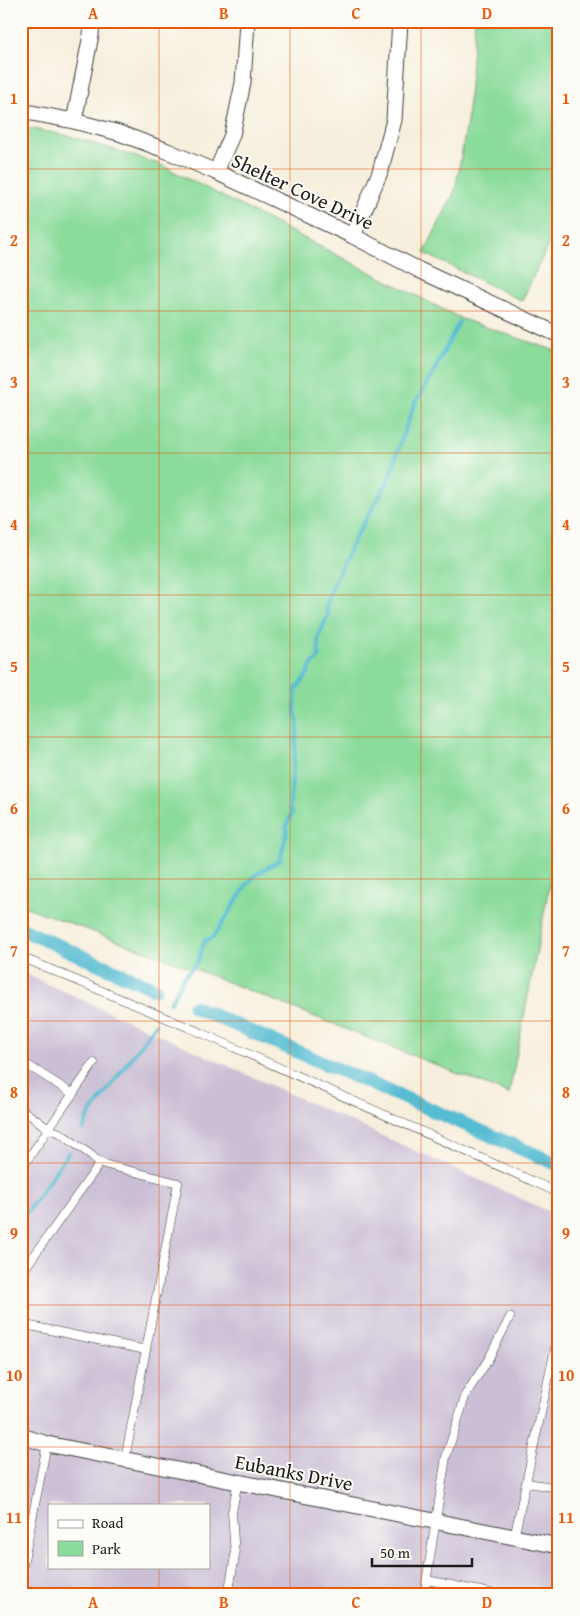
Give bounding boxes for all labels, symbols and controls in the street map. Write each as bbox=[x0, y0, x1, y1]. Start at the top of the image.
text: A bbox=[88, 1, 99, 25]
text: B bbox=[219, 1, 229, 25]
text: C bbox=[351, 1, 361, 25]
text: D bbox=[482, 1, 492, 25]
text: 1 bbox=[10, 86, 18, 110]
text: 1 bbox=[562, 86, 570, 110]
street label: Shelter Cove Drive bbox=[227, 145, 379, 237]
text: 2 bbox=[10, 228, 18, 252]
text: 2 bbox=[562, 228, 570, 252]
text: 3 bbox=[10, 370, 18, 394]
text: 3 bbox=[562, 370, 570, 394]
text: 4 bbox=[10, 512, 18, 536]
text: 4 bbox=[562, 512, 570, 536]
text: 5 bbox=[10, 654, 18, 678]
text: 5 bbox=[562, 654, 570, 678]
text: 6 bbox=[10, 796, 18, 820]
text: 6 bbox=[562, 796, 570, 820]
text: 7 bbox=[10, 938, 18, 962]
text: 7 bbox=[562, 938, 570, 962]
text: 8 bbox=[10, 1080, 18, 1104]
text: 8 bbox=[562, 1080, 570, 1104]
text: 9 bbox=[10, 1221, 18, 1245]
text: 9 bbox=[562, 1221, 570, 1245]
text: 10 bbox=[6, 1363, 22, 1387]
text: 10 bbox=[558, 1363, 574, 1387]
street label: Eubanks Drive bbox=[233, 1446, 355, 1498]
legend bbox=[48, 1504, 210, 1568]
text: 11 bbox=[6, 1505, 22, 1529]
text: 11 bbox=[558, 1505, 574, 1529]
text: Road bbox=[92, 1512, 123, 1533]
scale bar bbox=[372, 1536, 472, 1568]
text: Park bbox=[92, 1538, 121, 1559]
text: 50 m bbox=[380, 1542, 411, 1563]
text: A bbox=[88, 1590, 99, 1614]
text: B bbox=[219, 1590, 229, 1614]
text: C bbox=[351, 1590, 361, 1614]
text: D bbox=[482, 1590, 492, 1614]

